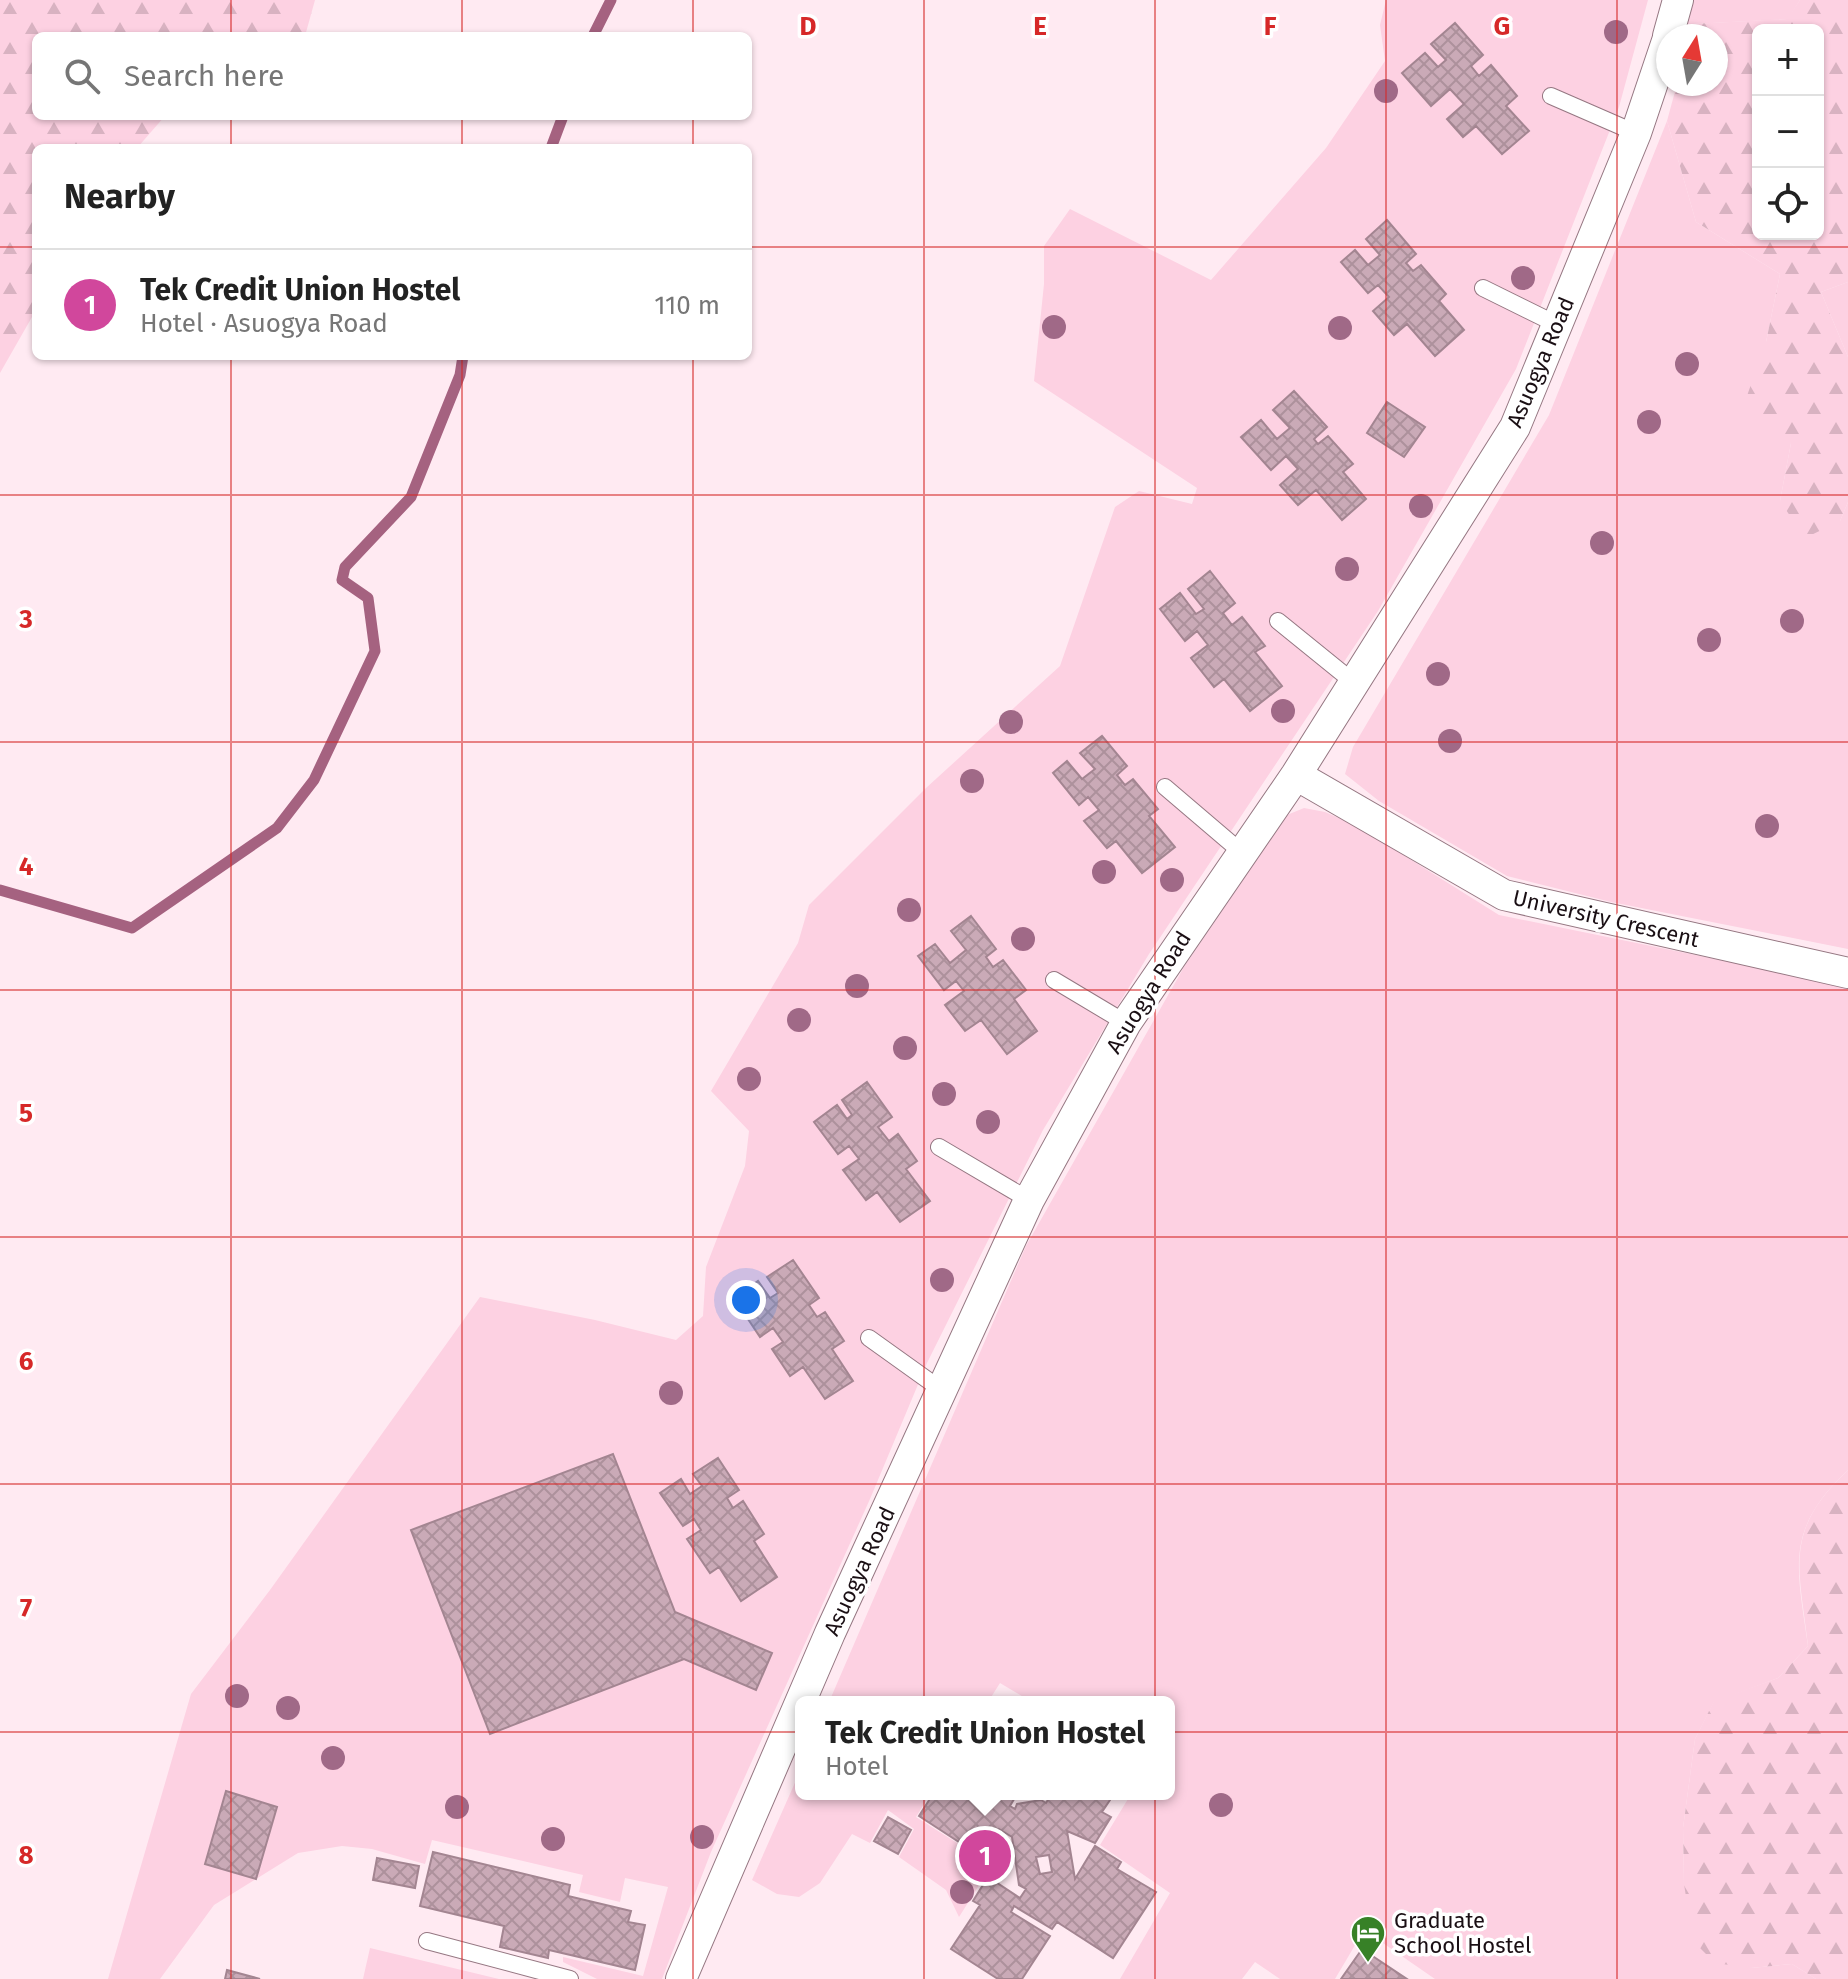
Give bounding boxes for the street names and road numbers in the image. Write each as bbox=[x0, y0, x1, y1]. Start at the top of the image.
street label: Asuogya Road bbox=[1501, 293, 1580, 431]
street label: University Crescent bbox=[1510, 884, 1702, 953]
street label: Asuogya Road bbox=[1100, 926, 1197, 1058]
street label: Asuogya Road bbox=[818, 1503, 901, 1640]

